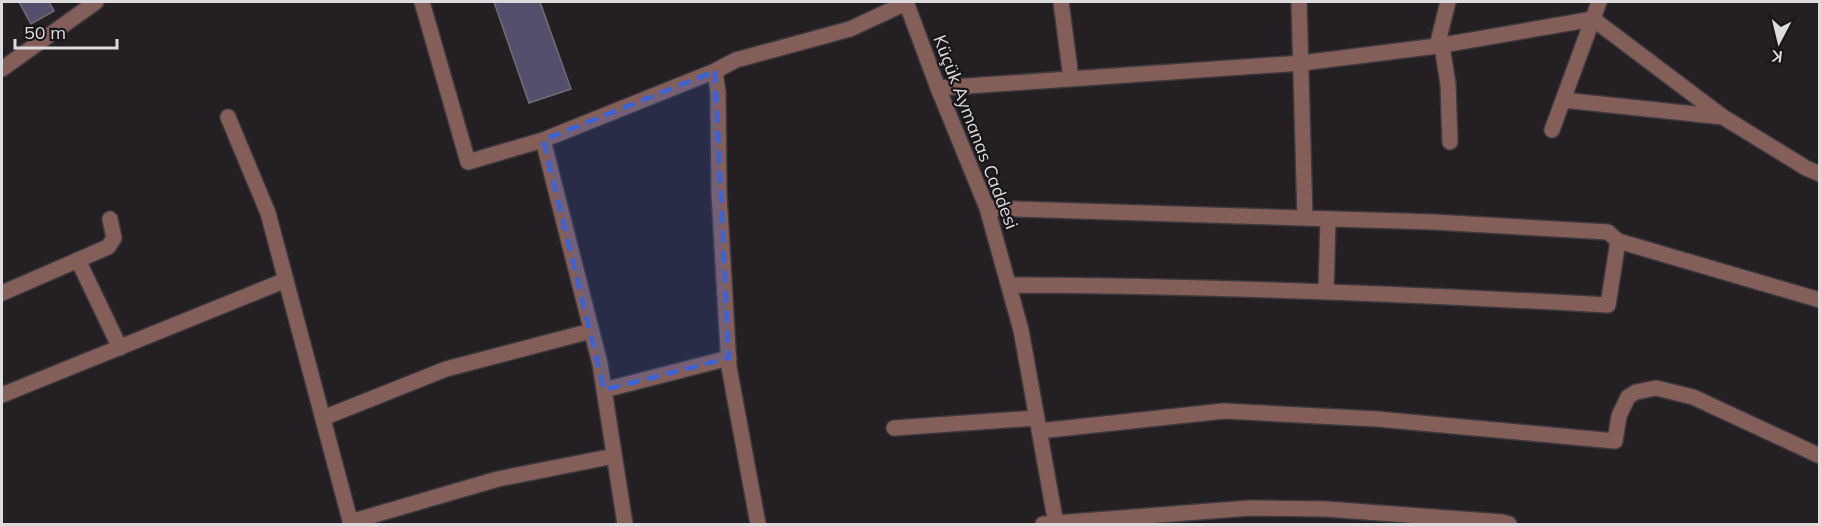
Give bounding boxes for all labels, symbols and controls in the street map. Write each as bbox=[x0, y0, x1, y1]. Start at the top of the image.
scale bar bbox=[15, 12, 117, 50]
north arrow bbox=[1749, 12, 1809, 72]
text: 50 m bbox=[24, 21, 66, 44]
street label: Küçük Aymanas Caddesi bbox=[928, 32, 1024, 232]
text: K bbox=[1769, 46, 1784, 67]

